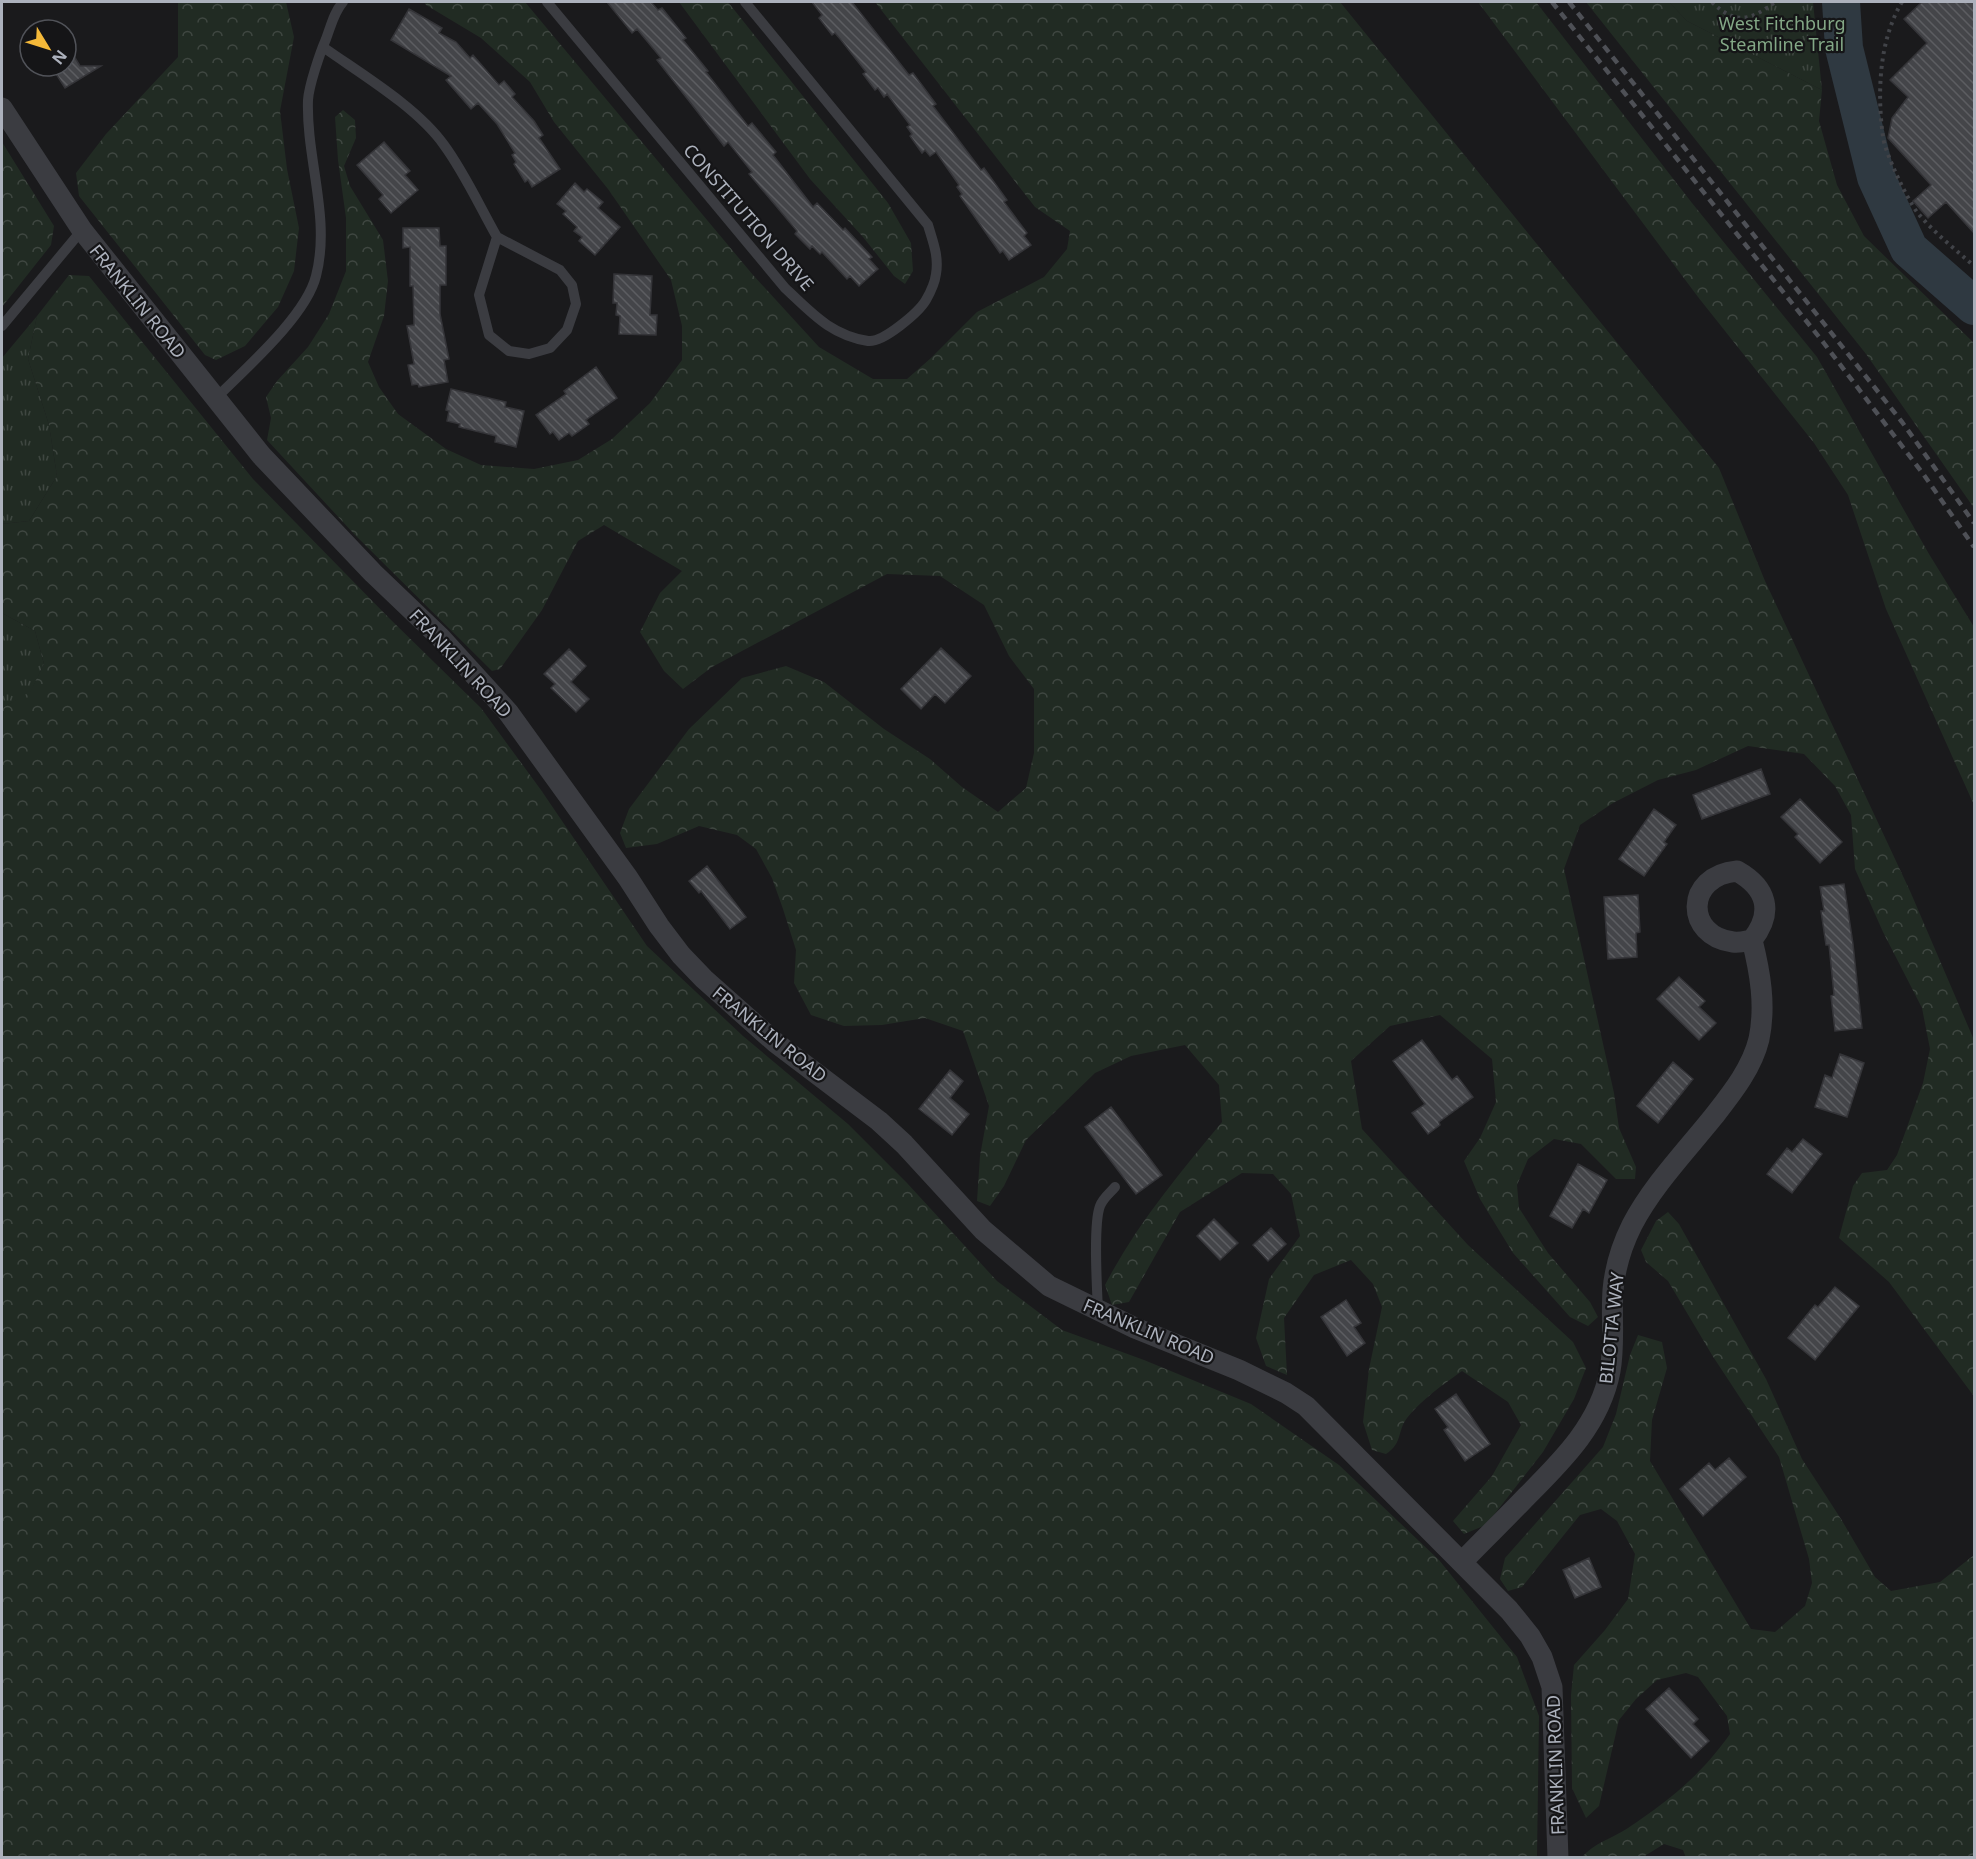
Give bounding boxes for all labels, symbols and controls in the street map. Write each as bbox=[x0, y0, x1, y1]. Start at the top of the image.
park label: West Fitchburg Steamline Trail bbox=[1718, 11, 1846, 56]
north arrow bbox=[18, 18, 78, 78]
text: N bbox=[47, 45, 72, 69]
street label: CONSTITUTION DRIVE bbox=[678, 138, 820, 296]
street label: FRANKLIN ROAD bbox=[85, 239, 191, 363]
street label: FRANKLIN ROAD bbox=[404, 604, 518, 722]
street label: FRANKLIN ROAD bbox=[708, 981, 832, 1087]
street label: BILOTTA WAY bbox=[1593, 1270, 1629, 1385]
street label: FRANKLIN ROAD bbox=[1080, 1293, 1218, 1369]
street label: FRANKLIN ROAD bbox=[1541, 1694, 1569, 1836]

